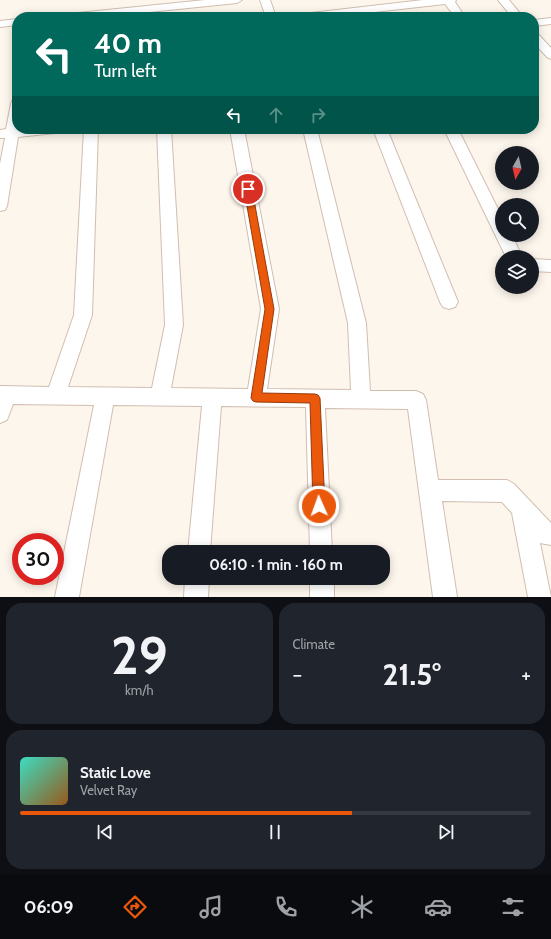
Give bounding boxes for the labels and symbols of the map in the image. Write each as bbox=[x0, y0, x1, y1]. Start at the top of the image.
north arrow bbox=[495, 146, 539, 190]
pin bbox=[231, 172, 265, 206]
position arrow bbox=[298, 485, 340, 527]
speed limit sign: 30 bbox=[12, 533, 64, 585]

